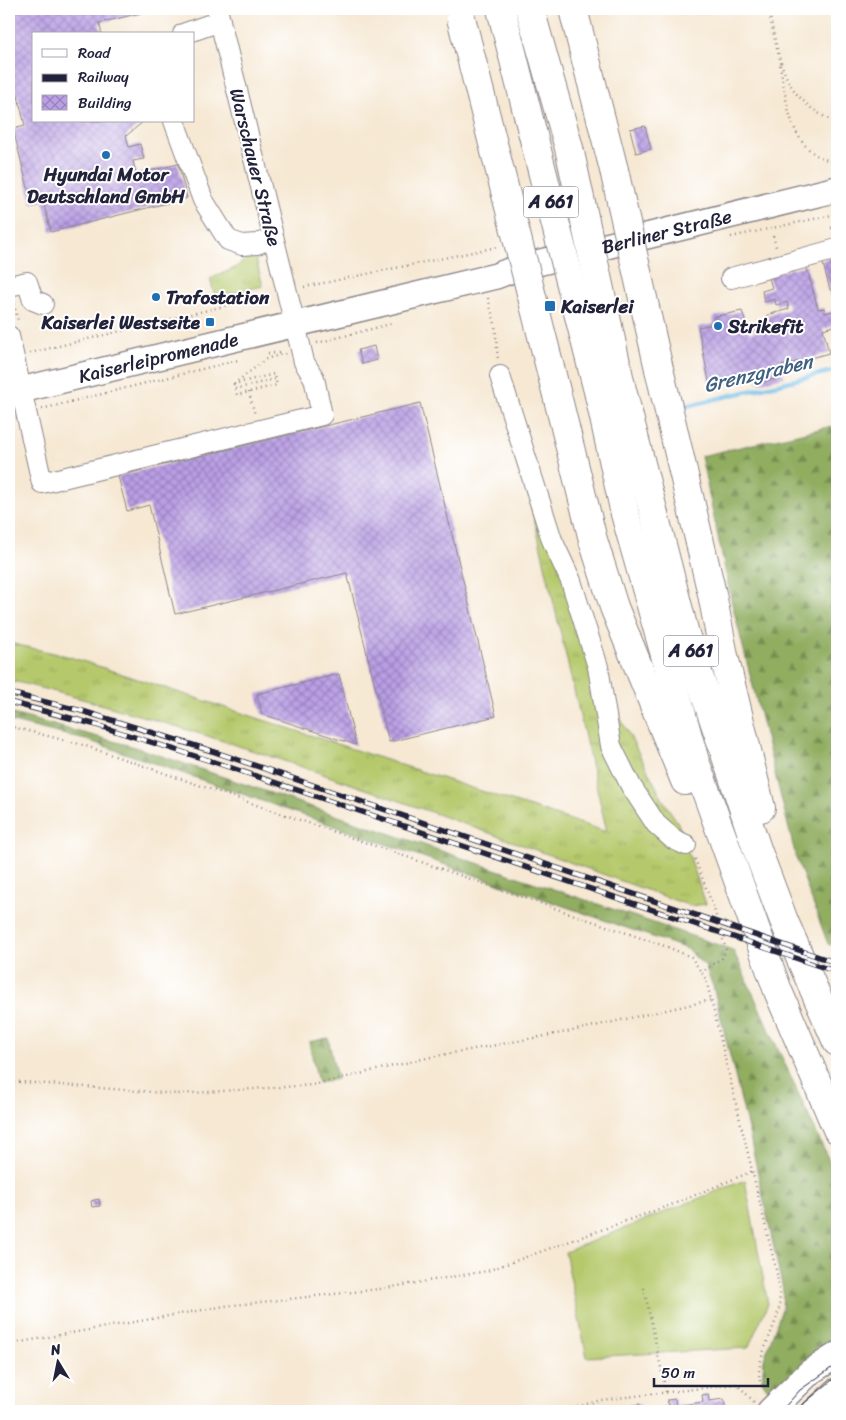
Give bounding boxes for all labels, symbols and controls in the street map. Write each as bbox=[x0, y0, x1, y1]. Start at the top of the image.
legend bbox=[32, 32, 195, 122]
text: Road bbox=[78, 40, 111, 66]
text: Railway bbox=[78, 64, 129, 90]
street label: Warschauer Straße bbox=[220, 85, 291, 249]
text: Building bbox=[78, 90, 132, 116]
marker: Hyundai Motor Deutschland GmbH bbox=[100, 149, 112, 161]
place label: Hyundai Motor Deutschland GmbH bbox=[27, 158, 186, 213]
road number: A 661 bbox=[524, 186, 578, 218]
street label: Berliner Straße bbox=[598, 200, 735, 264]
place label: Trafostation bbox=[166, 281, 270, 314]
place label: Kaiserlei bbox=[560, 290, 635, 323]
marker: Trafostation bbox=[150, 291, 162, 303]
marker: Kaiserlei bbox=[543, 299, 557, 313]
place label: Kaiserlei Westseite bbox=[41, 306, 201, 339]
place label: Strikefit bbox=[727, 310, 804, 343]
marker: Kaiserlei Westseite bbox=[204, 316, 216, 328]
marker: Strikefit bbox=[712, 320, 724, 332]
street label: Kaiserleipromenade bbox=[75, 322, 241, 393]
water label: Grenzgraben bbox=[700, 343, 818, 403]
road number: A 661 bbox=[664, 636, 718, 666]
text: N bbox=[48, 1336, 63, 1363]
north arrow bbox=[32, 1338, 82, 1388]
scale bar bbox=[654, 1355, 767, 1387]
text: 50 m bbox=[661, 1360, 696, 1386]

